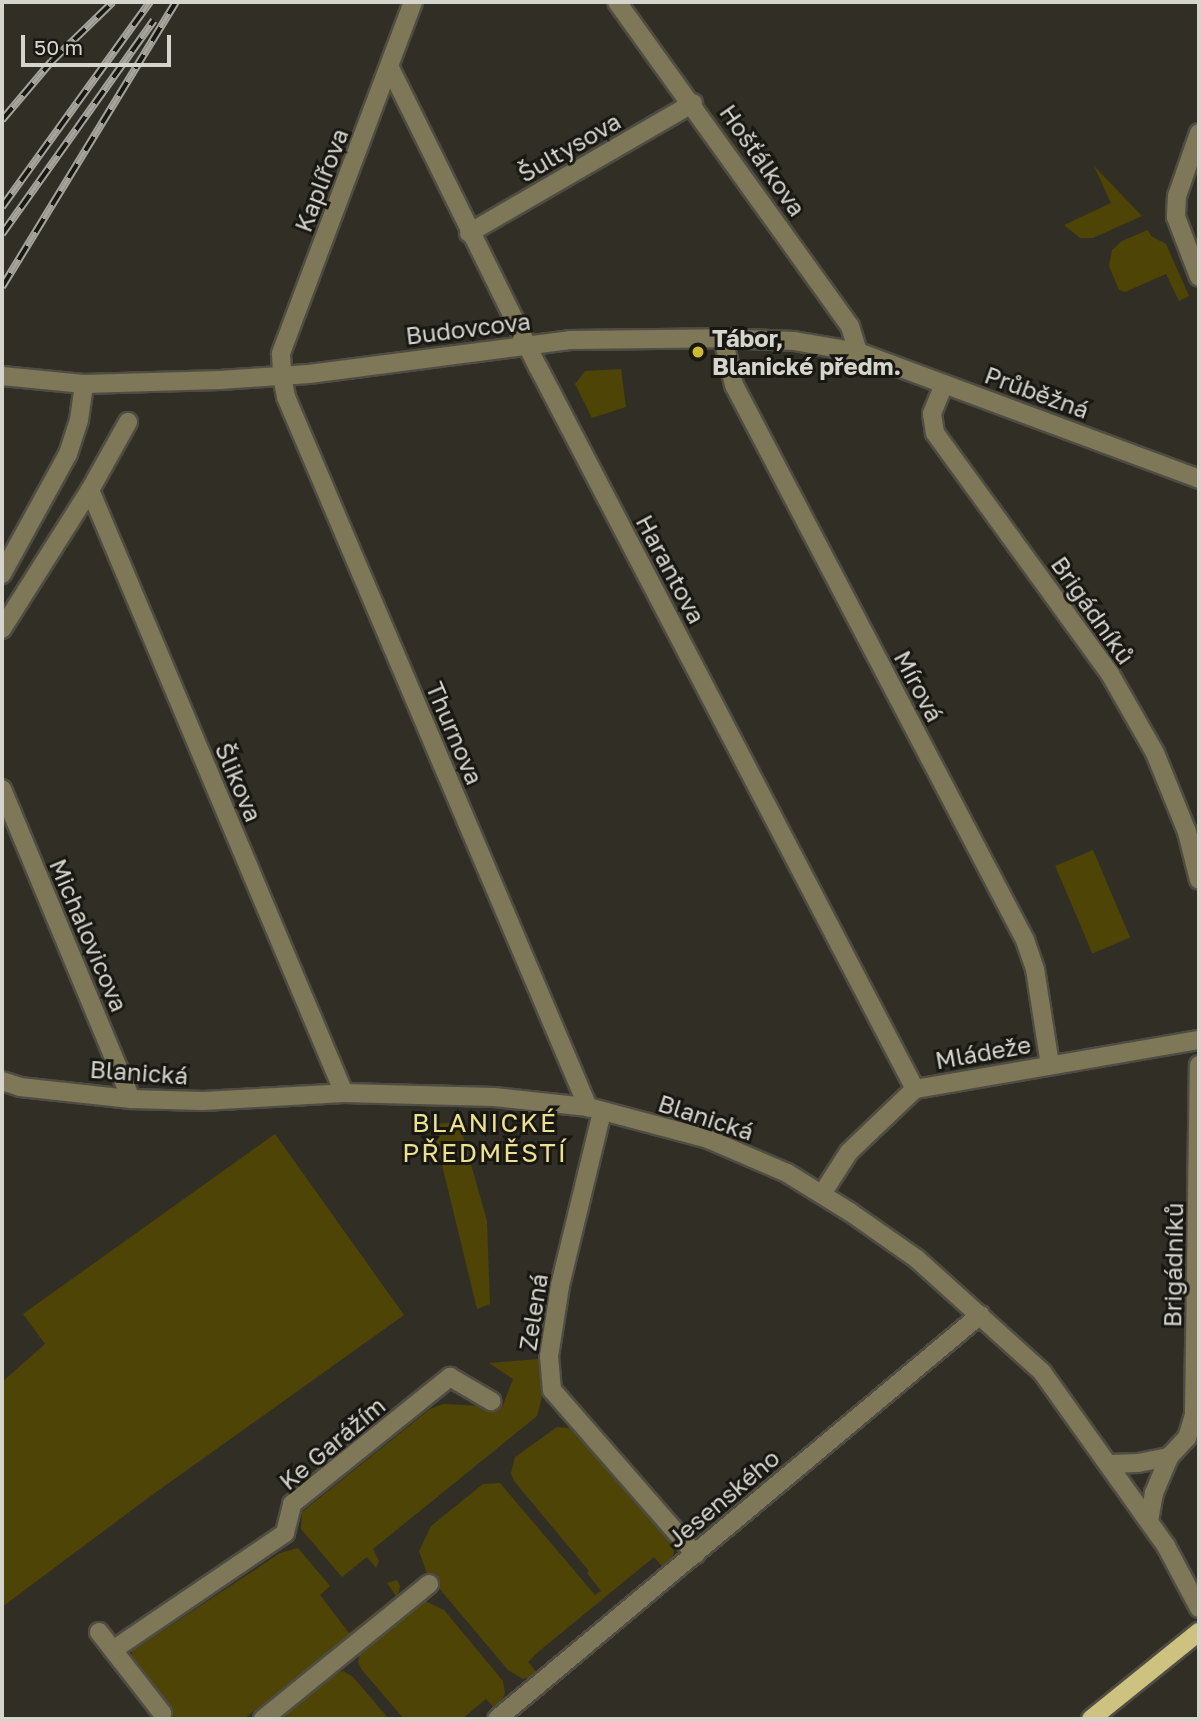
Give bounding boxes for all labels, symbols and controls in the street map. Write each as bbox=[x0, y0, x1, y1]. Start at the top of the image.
scale bar bbox=[24, 21, 175, 65]
text: 50 m bbox=[34, 34, 83, 60]
street label: Hošťálkova bbox=[714, 99, 812, 221]
street label: Šultysova bbox=[513, 106, 625, 188]
street label: Kaplířova bbox=[288, 124, 354, 236]
street label: Budovcova bbox=[404, 306, 532, 350]
place label: Tábor, Blanické předm. bbox=[712, 324, 901, 380]
marker: Tábor, Blanické předm. bbox=[690, 344, 706, 360]
street label: Průběžná bbox=[981, 360, 1093, 424]
street label: Harantova bbox=[630, 510, 712, 628]
street label: Brigádníků bbox=[1045, 551, 1141, 669]
street label: Mírová bbox=[888, 646, 950, 726]
street label: Thurnova bbox=[421, 677, 489, 789]
street label: Šlikova bbox=[210, 738, 268, 826]
street label: Michalovicova bbox=[44, 854, 134, 1016]
street label: Mládeže bbox=[933, 1029, 1033, 1075]
street label: Blanická bbox=[89, 1054, 189, 1090]
street label: Blanická bbox=[655, 1088, 757, 1146]
district label: BLANICKÉ PŘEDMĚSTÍ bbox=[403, 1107, 567, 1168]
street label: Brigádníků bbox=[1158, 1202, 1188, 1328]
street label: Zelená bbox=[513, 1271, 553, 1353]
street label: Ke Garážím bbox=[273, 1390, 391, 1496]
street label: Jesenského bbox=[661, 1443, 785, 1553]

